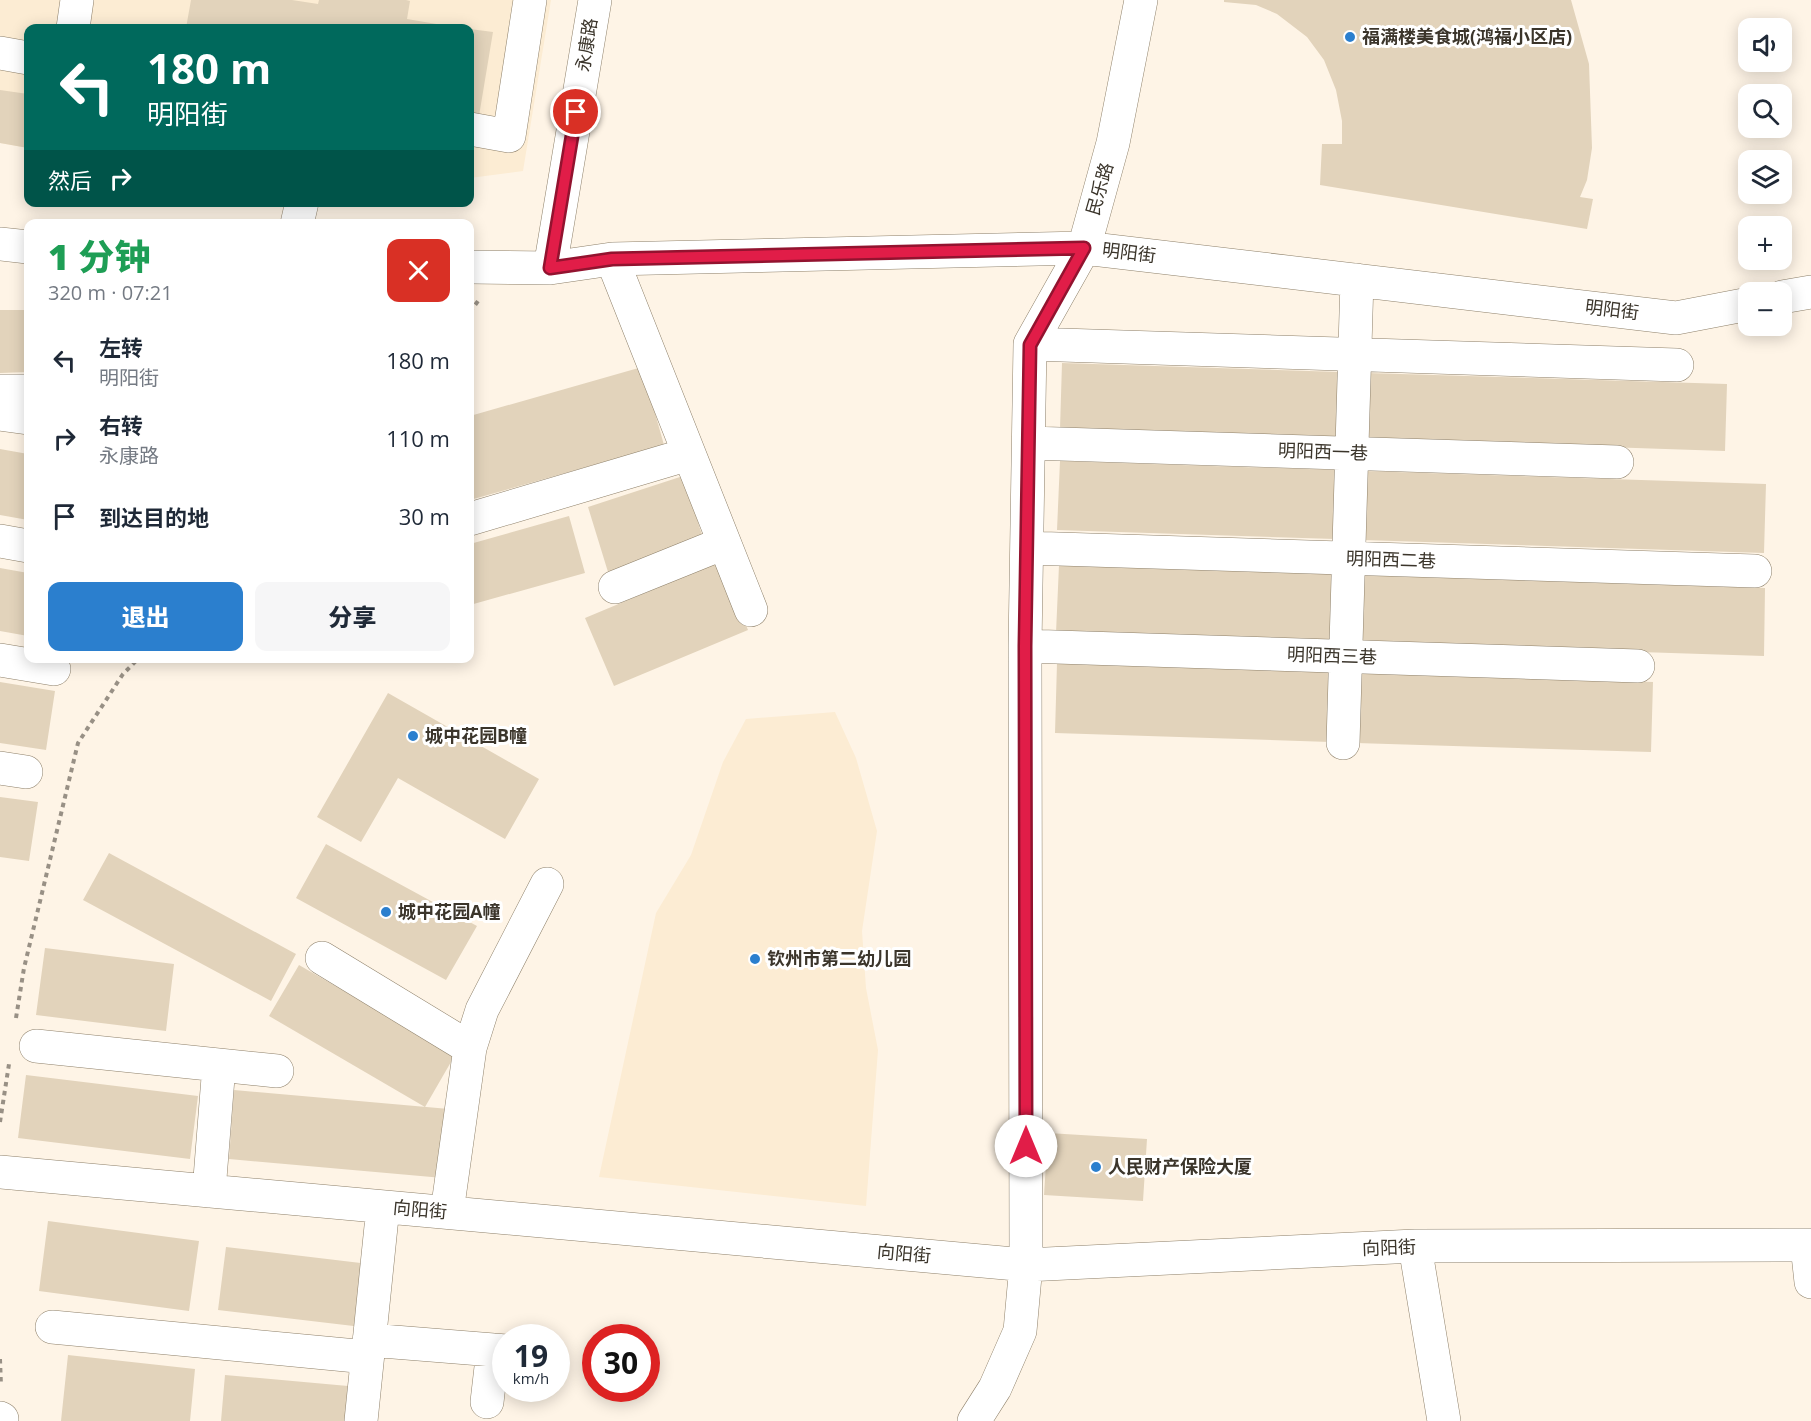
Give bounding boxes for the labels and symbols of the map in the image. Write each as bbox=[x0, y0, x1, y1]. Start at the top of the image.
street label: 永康路 bbox=[570, 16, 602, 73]
place label: 福满楼美食城(鸿福小区店) bbox=[1362, 24, 1572, 48]
marker: 福满楼美食城(鸿福小区店) bbox=[1343, 30, 1357, 44]
pin bbox=[550, 86, 601, 137]
street label: 民乐路 bbox=[1080, 159, 1118, 218]
street label: 明阳街 bbox=[1101, 237, 1157, 267]
street label: 明阳街 bbox=[1584, 294, 1640, 324]
street label: 明阳西一巷 bbox=[1278, 437, 1368, 465]
street label: 明阳西二巷 bbox=[1346, 545, 1436, 573]
street label: 明阳西三巷 bbox=[1287, 641, 1377, 669]
place label: 城中花园B幢 bbox=[425, 723, 527, 747]
marker: 城中花园B幢 bbox=[406, 729, 420, 743]
place label: 城中花园A幢 bbox=[398, 899, 500, 923]
marker: 城中花园A幢 bbox=[379, 905, 393, 919]
place label: 钦州市第二幼儿园 bbox=[767, 946, 911, 970]
marker: 钦州市第二幼儿园 bbox=[748, 952, 762, 966]
position arrow bbox=[994, 1114, 1058, 1178]
place label: 人民财产保险大厦 bbox=[1108, 1154, 1252, 1178]
marker: 人民财产保险大厦 bbox=[1089, 1160, 1103, 1174]
street label: 向阳街 bbox=[392, 1195, 448, 1223]
street label: 向阳街 bbox=[1362, 1234, 1416, 1260]
street label: 向阳街 bbox=[876, 1239, 932, 1267]
speed limit sign: 30 bbox=[582, 1324, 660, 1402]

